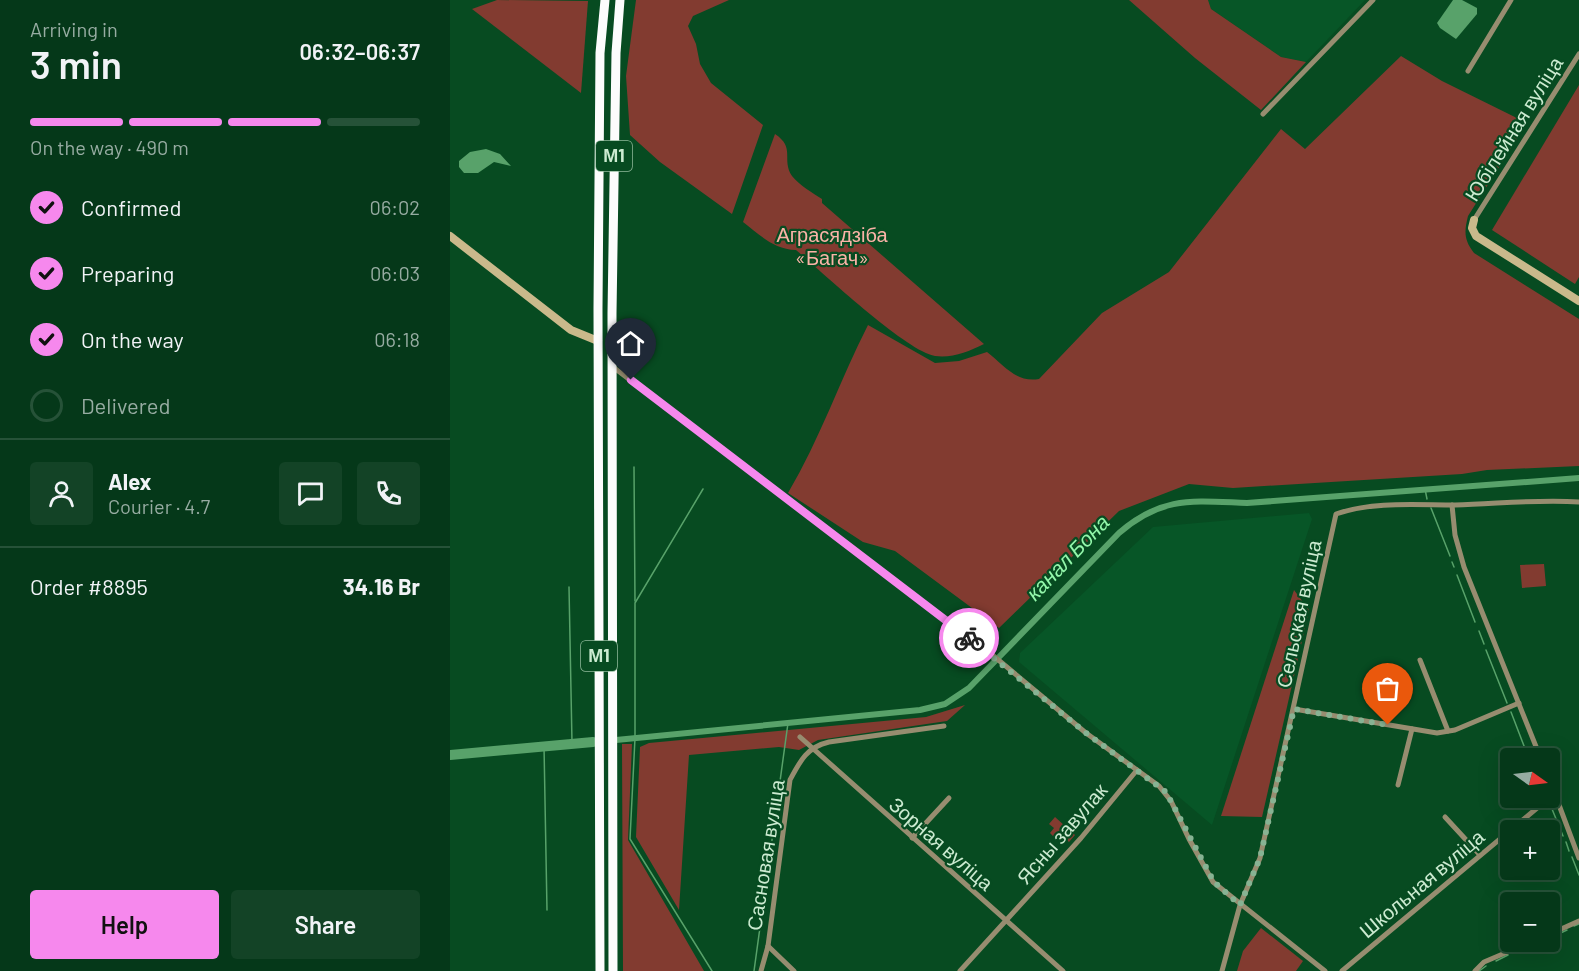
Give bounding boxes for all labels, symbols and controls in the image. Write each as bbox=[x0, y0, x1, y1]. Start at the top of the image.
text: Arriving in bbox=[30, 17, 118, 41]
text: 06:32–06:37 bbox=[300, 38, 420, 64]
text: 3 min bbox=[30, 40, 122, 87]
street label: Юбілейная вуліца bbox=[1459, 51, 1568, 205]
text: On the way · 490 m bbox=[30, 135, 189, 159]
road number: М1 bbox=[596, 141, 632, 171]
icon: check bbox=[30, 191, 63, 224]
text: Confirmed bbox=[81, 194, 181, 220]
text: 06:02 bbox=[370, 195, 420, 219]
park label: Аграсядзіба «Багач» bbox=[776, 222, 888, 269]
icon: check bbox=[30, 257, 63, 290]
text: Preparing bbox=[81, 260, 174, 286]
text: 06:03 bbox=[370, 261, 420, 285]
pin bbox=[605, 318, 656, 380]
icon: check bbox=[30, 323, 63, 356]
text: On the way bbox=[81, 326, 184, 352]
text: 06:18 bbox=[374, 327, 420, 351]
icon: home bbox=[614, 327, 647, 360]
text: Delivered bbox=[81, 392, 170, 418]
button: person bbox=[30, 462, 93, 525]
button: chat bbox=[279, 462, 342, 525]
button: phone bbox=[357, 462, 420, 525]
text: Alex bbox=[108, 468, 151, 494]
text: Courier · 4.7 bbox=[108, 494, 210, 518]
water label: канал Бона bbox=[1020, 509, 1114, 605]
street label: Сельская вуліца bbox=[1271, 537, 1326, 690]
text: Order #8895 bbox=[30, 573, 148, 599]
text: 34.16 Br bbox=[343, 573, 420, 599]
courier bbox=[939, 608, 999, 668]
icon: bike bbox=[953, 622, 986, 655]
road number: М1 bbox=[581, 641, 617, 671]
pin bbox=[1362, 663, 1413, 725]
icon: bag bbox=[1371, 672, 1404, 705]
north arrow bbox=[1500, 748, 1560, 808]
map controls bbox=[1500, 748, 1560, 952]
street label: Сасновая вуліца bbox=[741, 777, 789, 932]
street label: Ясны завулак bbox=[1011, 778, 1112, 889]
street label: Зорная вуліца bbox=[885, 792, 999, 895]
button: + bbox=[1500, 820, 1560, 880]
street label: Школьная вуліца bbox=[1354, 823, 1489, 942]
button: Help bbox=[30, 890, 219, 959]
button: Share bbox=[231, 890, 420, 959]
button: − bbox=[1500, 892, 1560, 952]

